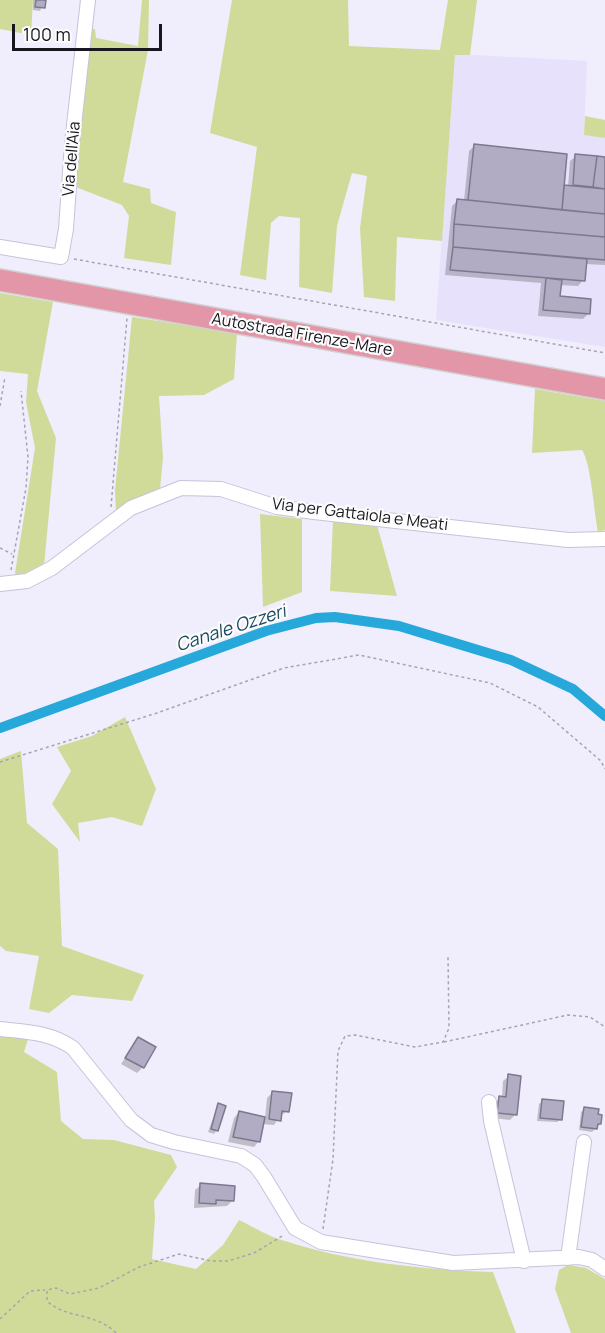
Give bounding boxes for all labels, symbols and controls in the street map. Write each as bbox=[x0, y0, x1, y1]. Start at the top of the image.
scale bar bbox=[15, 12, 165, 50]
text: 100 m bbox=[23, 22, 71, 46]
street label: Via dell'Aia bbox=[59, 121, 85, 197]
street label: Autostrada Firenze-Mare bbox=[210, 310, 394, 360]
street label: Via per Gattaiola e Meati bbox=[271, 495, 449, 535]
water label: Canale Ozzeri bbox=[173, 601, 289, 657]

